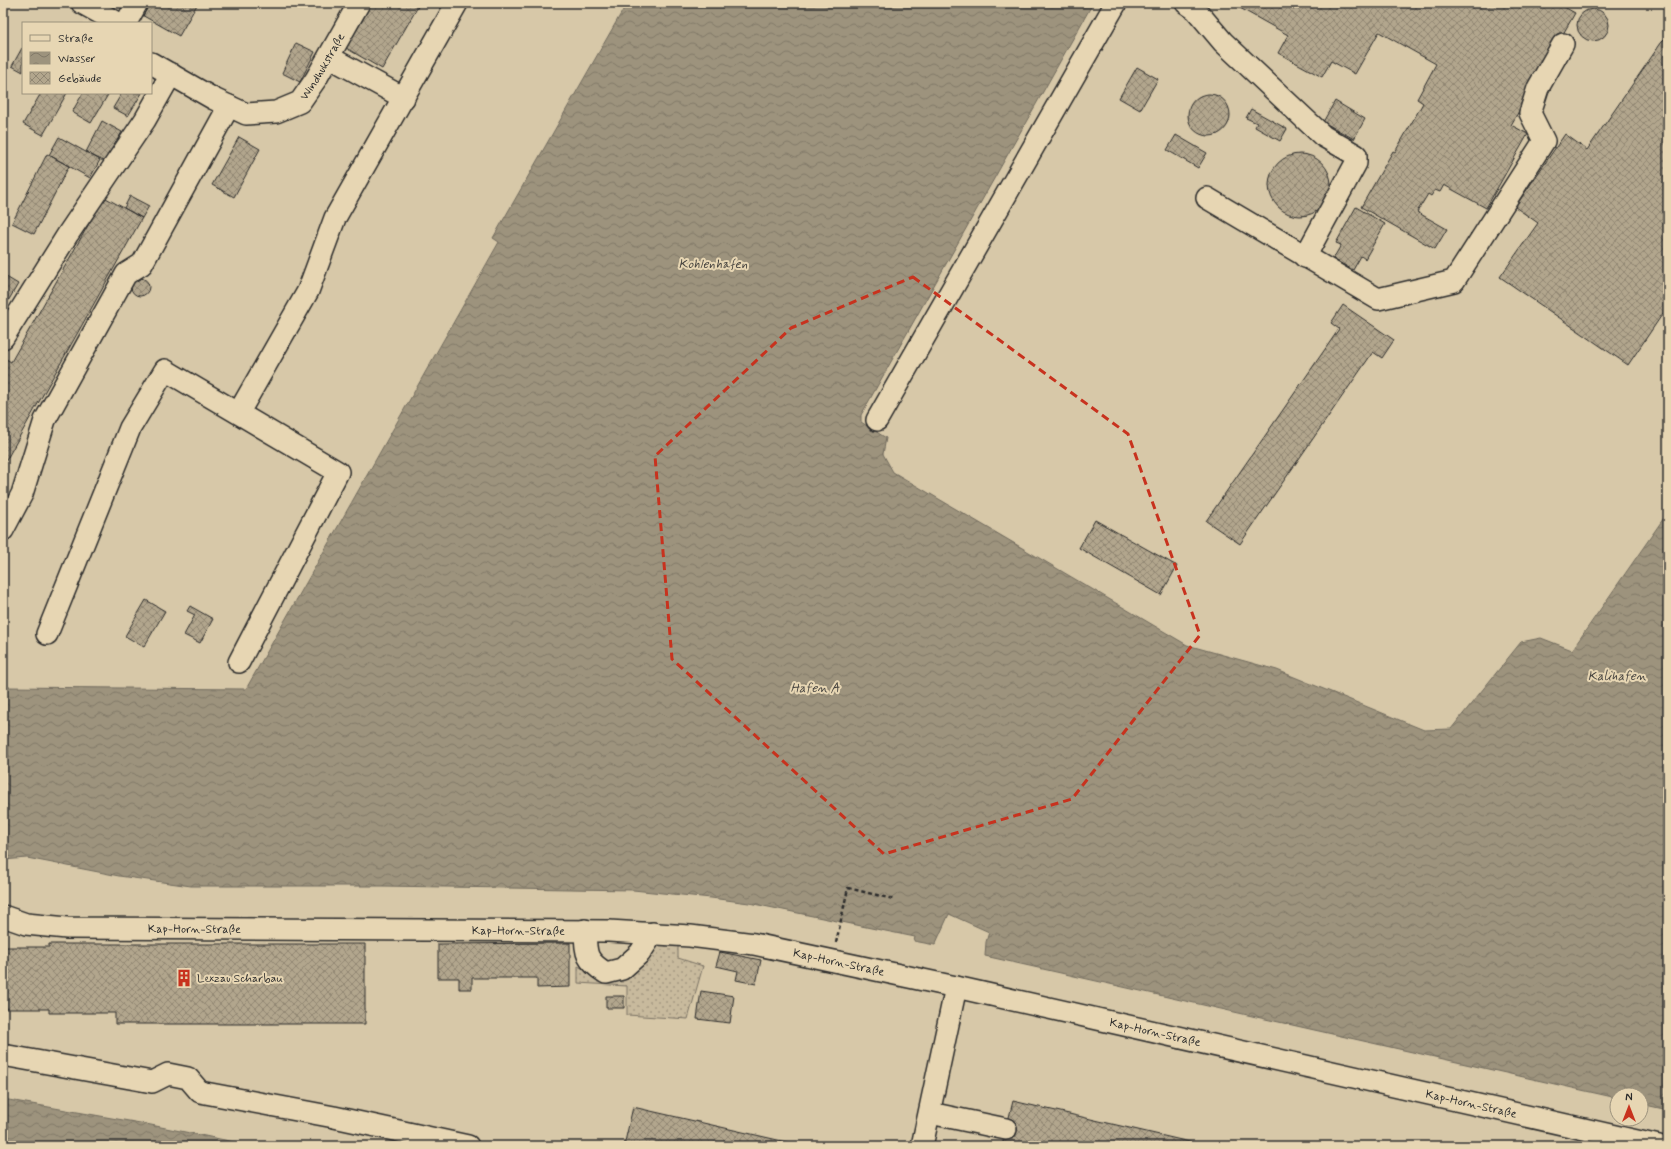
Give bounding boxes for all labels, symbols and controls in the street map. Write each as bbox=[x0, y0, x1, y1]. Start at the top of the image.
legend bbox=[22, 22, 152, 94]
street label: Windhukstraße bbox=[297, 30, 349, 104]
text: Straße bbox=[58, 31, 93, 47]
text: Wasser bbox=[58, 51, 96, 67]
text: Gebäude bbox=[58, 71, 101, 87]
water label: Kohlenhafen bbox=[679, 256, 748, 273]
water label: Kalihafen bbox=[1588, 668, 1647, 685]
water label: Hafen A bbox=[791, 680, 840, 697]
street label: Kap-Horn-Straße bbox=[148, 921, 241, 938]
street label: Kap-Horn-Straße bbox=[472, 923, 565, 940]
street label: Kap-Horn-Straße bbox=[791, 946, 886, 981]
building icon: Lexzau Scharbau bbox=[174, 968, 194, 988]
place label: Lexzau Scharbau bbox=[197, 971, 283, 987]
street label: Kap-Horn-Straße bbox=[1108, 1015, 1202, 1051]
street label: Kap-Horn-Straße bbox=[1424, 1086, 1518, 1123]
north arrow bbox=[1609, 1087, 1649, 1127]
text: N bbox=[1625, 1091, 1633, 1105]

